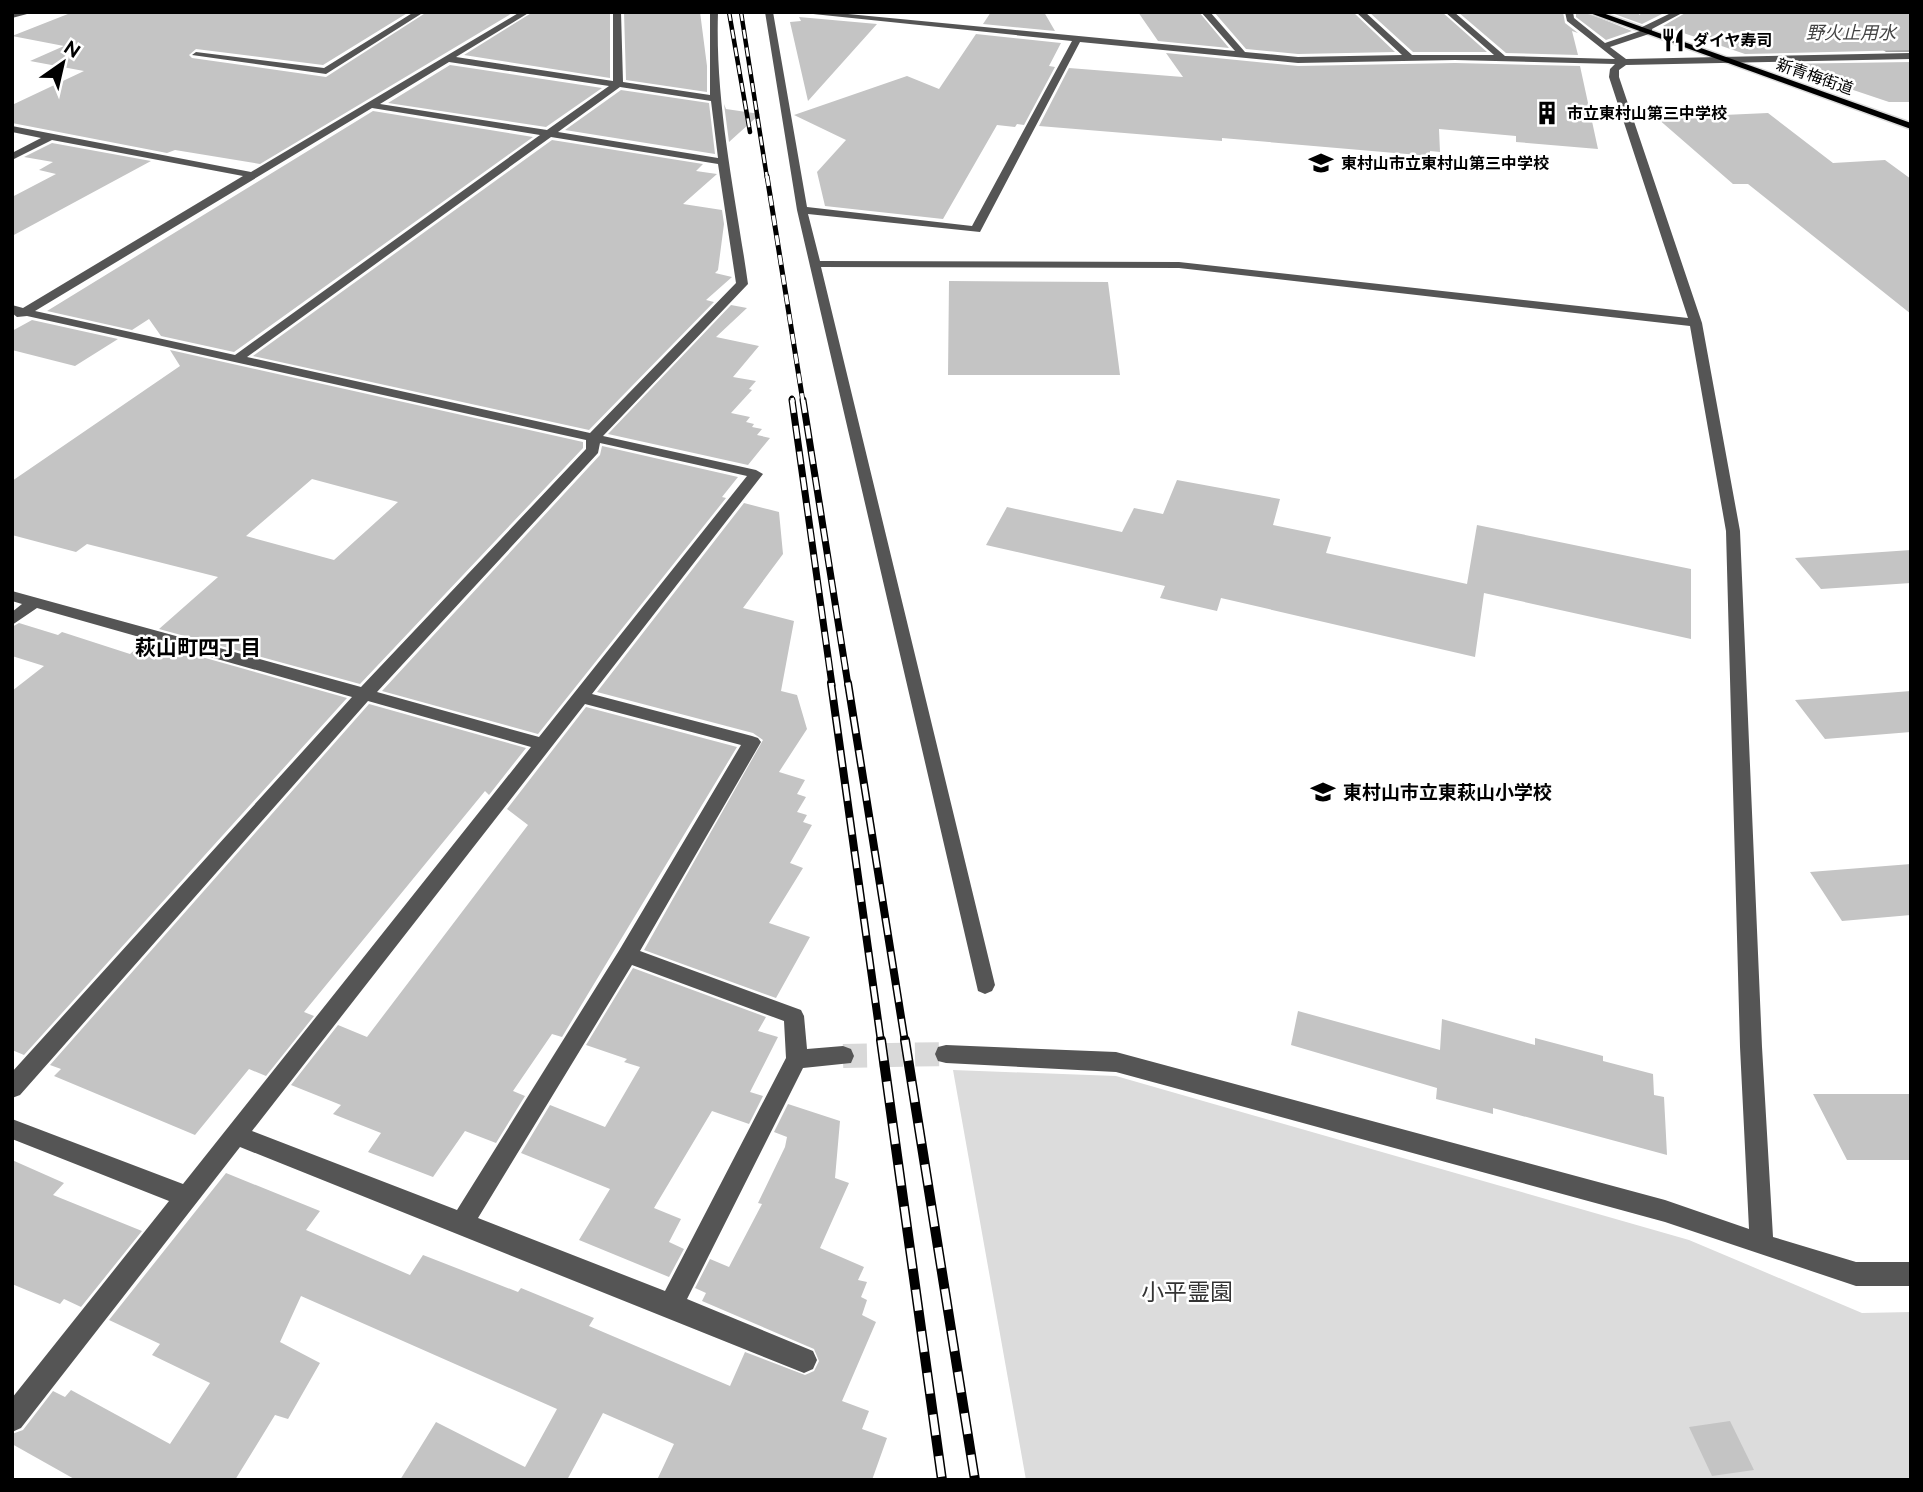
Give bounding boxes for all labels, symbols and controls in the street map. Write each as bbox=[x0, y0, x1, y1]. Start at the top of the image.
water label: 野火止用水 bbox=[1806, 22, 1898, 43]
restaurant icon: ダイヤ寿司 bbox=[1659, 26, 1687, 54]
north arrow bbox=[28, 28, 98, 98]
place label: ダイヤ寿司 bbox=[1693, 31, 1773, 50]
text: N bbox=[60, 36, 85, 62]
street label: 新青梅街道 bbox=[1774, 54, 1856, 98]
building icon: 市立東村山第三中学校 bbox=[1533, 99, 1561, 127]
place label: 市立東村山第三中学校 bbox=[1567, 104, 1727, 123]
school or university icon: 東村山市立東村山第三中学校 bbox=[1307, 149, 1335, 177]
place label: 東村山市立東村山第三中学校 bbox=[1341, 154, 1549, 173]
district label: 萩山町四丁目 bbox=[135, 635, 261, 660]
school or university icon: 東村山市立東萩山小学校 bbox=[1309, 778, 1337, 806]
place label: 東村山市立東萩山小学校 bbox=[1343, 781, 1552, 803]
park label: 小平霊園 bbox=[1141, 1278, 1233, 1305]

